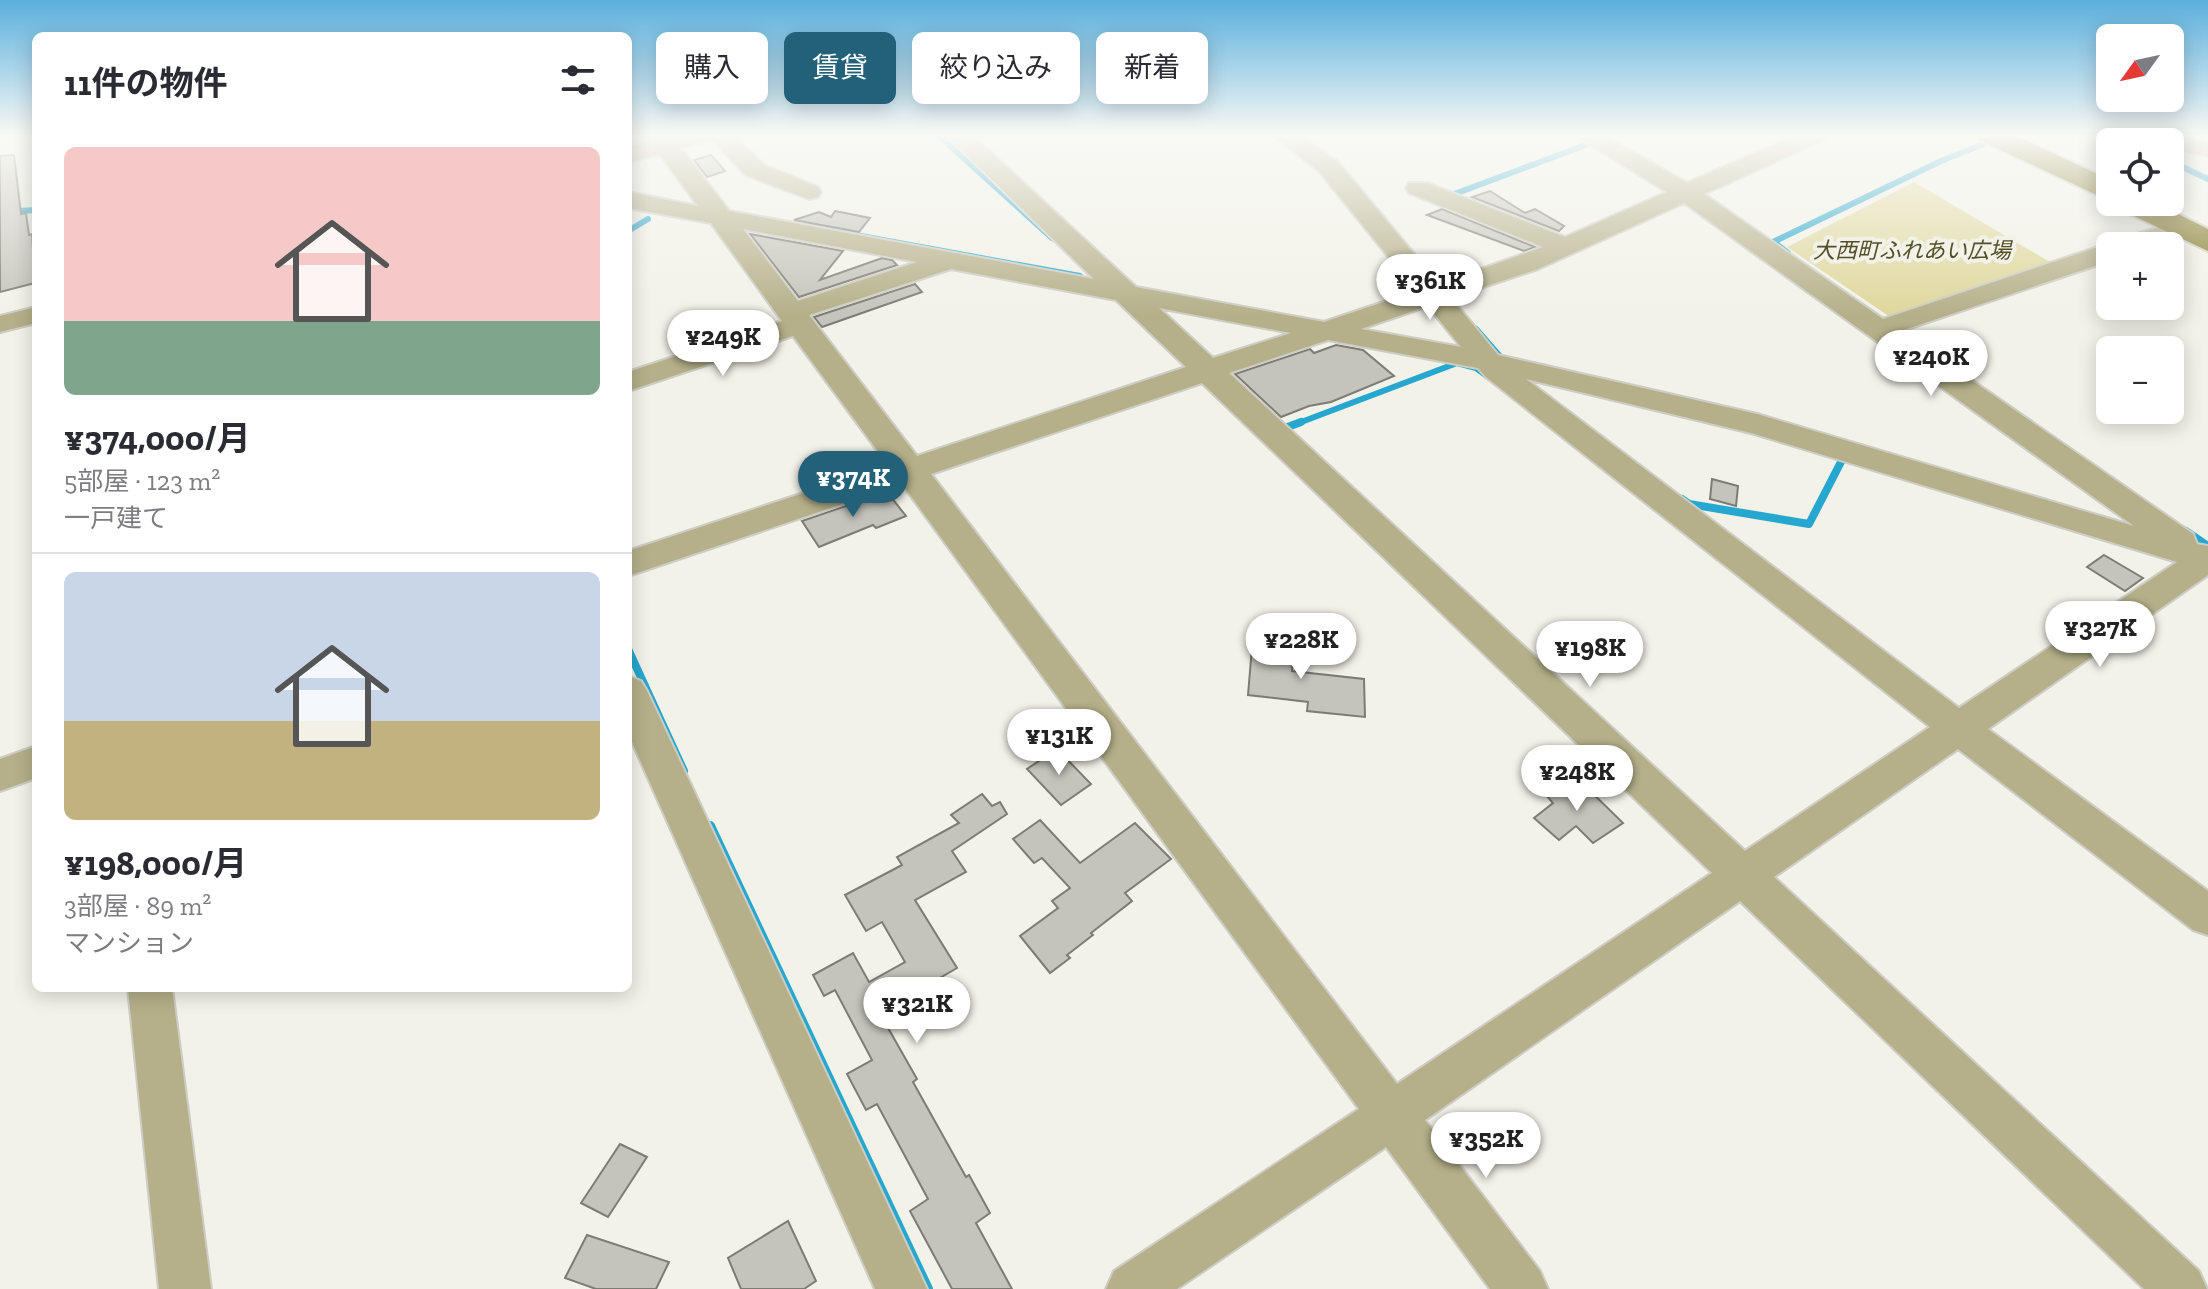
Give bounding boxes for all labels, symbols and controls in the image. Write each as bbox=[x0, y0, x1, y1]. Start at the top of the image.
north arrow bbox=[2096, 24, 2184, 112]
map controls bbox=[2096, 24, 2184, 424]
chip: 購入 bbox=[656, 32, 768, 104]
chip: 賃貸 bbox=[784, 32, 896, 104]
chip: 絞り込み bbox=[912, 32, 1080, 104]
chip: 新着 bbox=[1096, 32, 1208, 104]
icon: filters bbox=[556, 58, 600, 102]
text: 11件の物件 bbox=[64, 63, 227, 104]
button: locate bbox=[2096, 128, 2184, 216]
icon: home bbox=[260, 199, 404, 343]
button: + bbox=[2096, 232, 2184, 320]
park label: 大西町ふれあい広場 bbox=[1813, 237, 2014, 264]
pin: ¥361K bbox=[1374, 254, 1486, 322]
text: ¥361K bbox=[1394, 264, 1466, 296]
pin: ¥249K bbox=[667, 310, 779, 378]
text: ¥249K bbox=[685, 320, 761, 352]
pin: ¥240K bbox=[1875, 330, 1987, 398]
button: − bbox=[2096, 336, 2184, 424]
text: ¥240K bbox=[1893, 340, 1969, 372]
text: ¥374,000/月 bbox=[64, 418, 251, 459]
pin: ¥374K bbox=[797, 451, 909, 519]
text: ¥374K bbox=[816, 461, 890, 493]
text: 5部屋 · 123 m² bbox=[64, 465, 220, 497]
text: 一戸建て bbox=[64, 502, 168, 534]
pin: ¥327K bbox=[2044, 601, 2156, 669]
text: ¥327K bbox=[2063, 611, 2137, 643]
pin: ¥228K bbox=[1245, 613, 1357, 681]
pin: ¥198K bbox=[1534, 621, 1646, 689]
text: ¥228K bbox=[1264, 623, 1338, 655]
icon: home bbox=[260, 624, 404, 768]
text: ¥198K bbox=[1554, 631, 1626, 663]
pin: ¥131K bbox=[1003, 709, 1115, 777]
text: ¥131K bbox=[1025, 719, 1093, 751]
pin: ¥248K bbox=[1521, 745, 1633, 813]
text: ¥248K bbox=[1539, 755, 1615, 787]
text: ¥198,000/月 bbox=[64, 843, 247, 884]
text: 3部屋 · 89 m² bbox=[64, 890, 211, 922]
text: マンション bbox=[64, 927, 194, 959]
pin: ¥321K bbox=[861, 977, 973, 1045]
text: ¥321K bbox=[881, 987, 953, 1019]
pin: ¥352K bbox=[1430, 1112, 1542, 1180]
text: ¥352K bbox=[1449, 1122, 1523, 1154]

